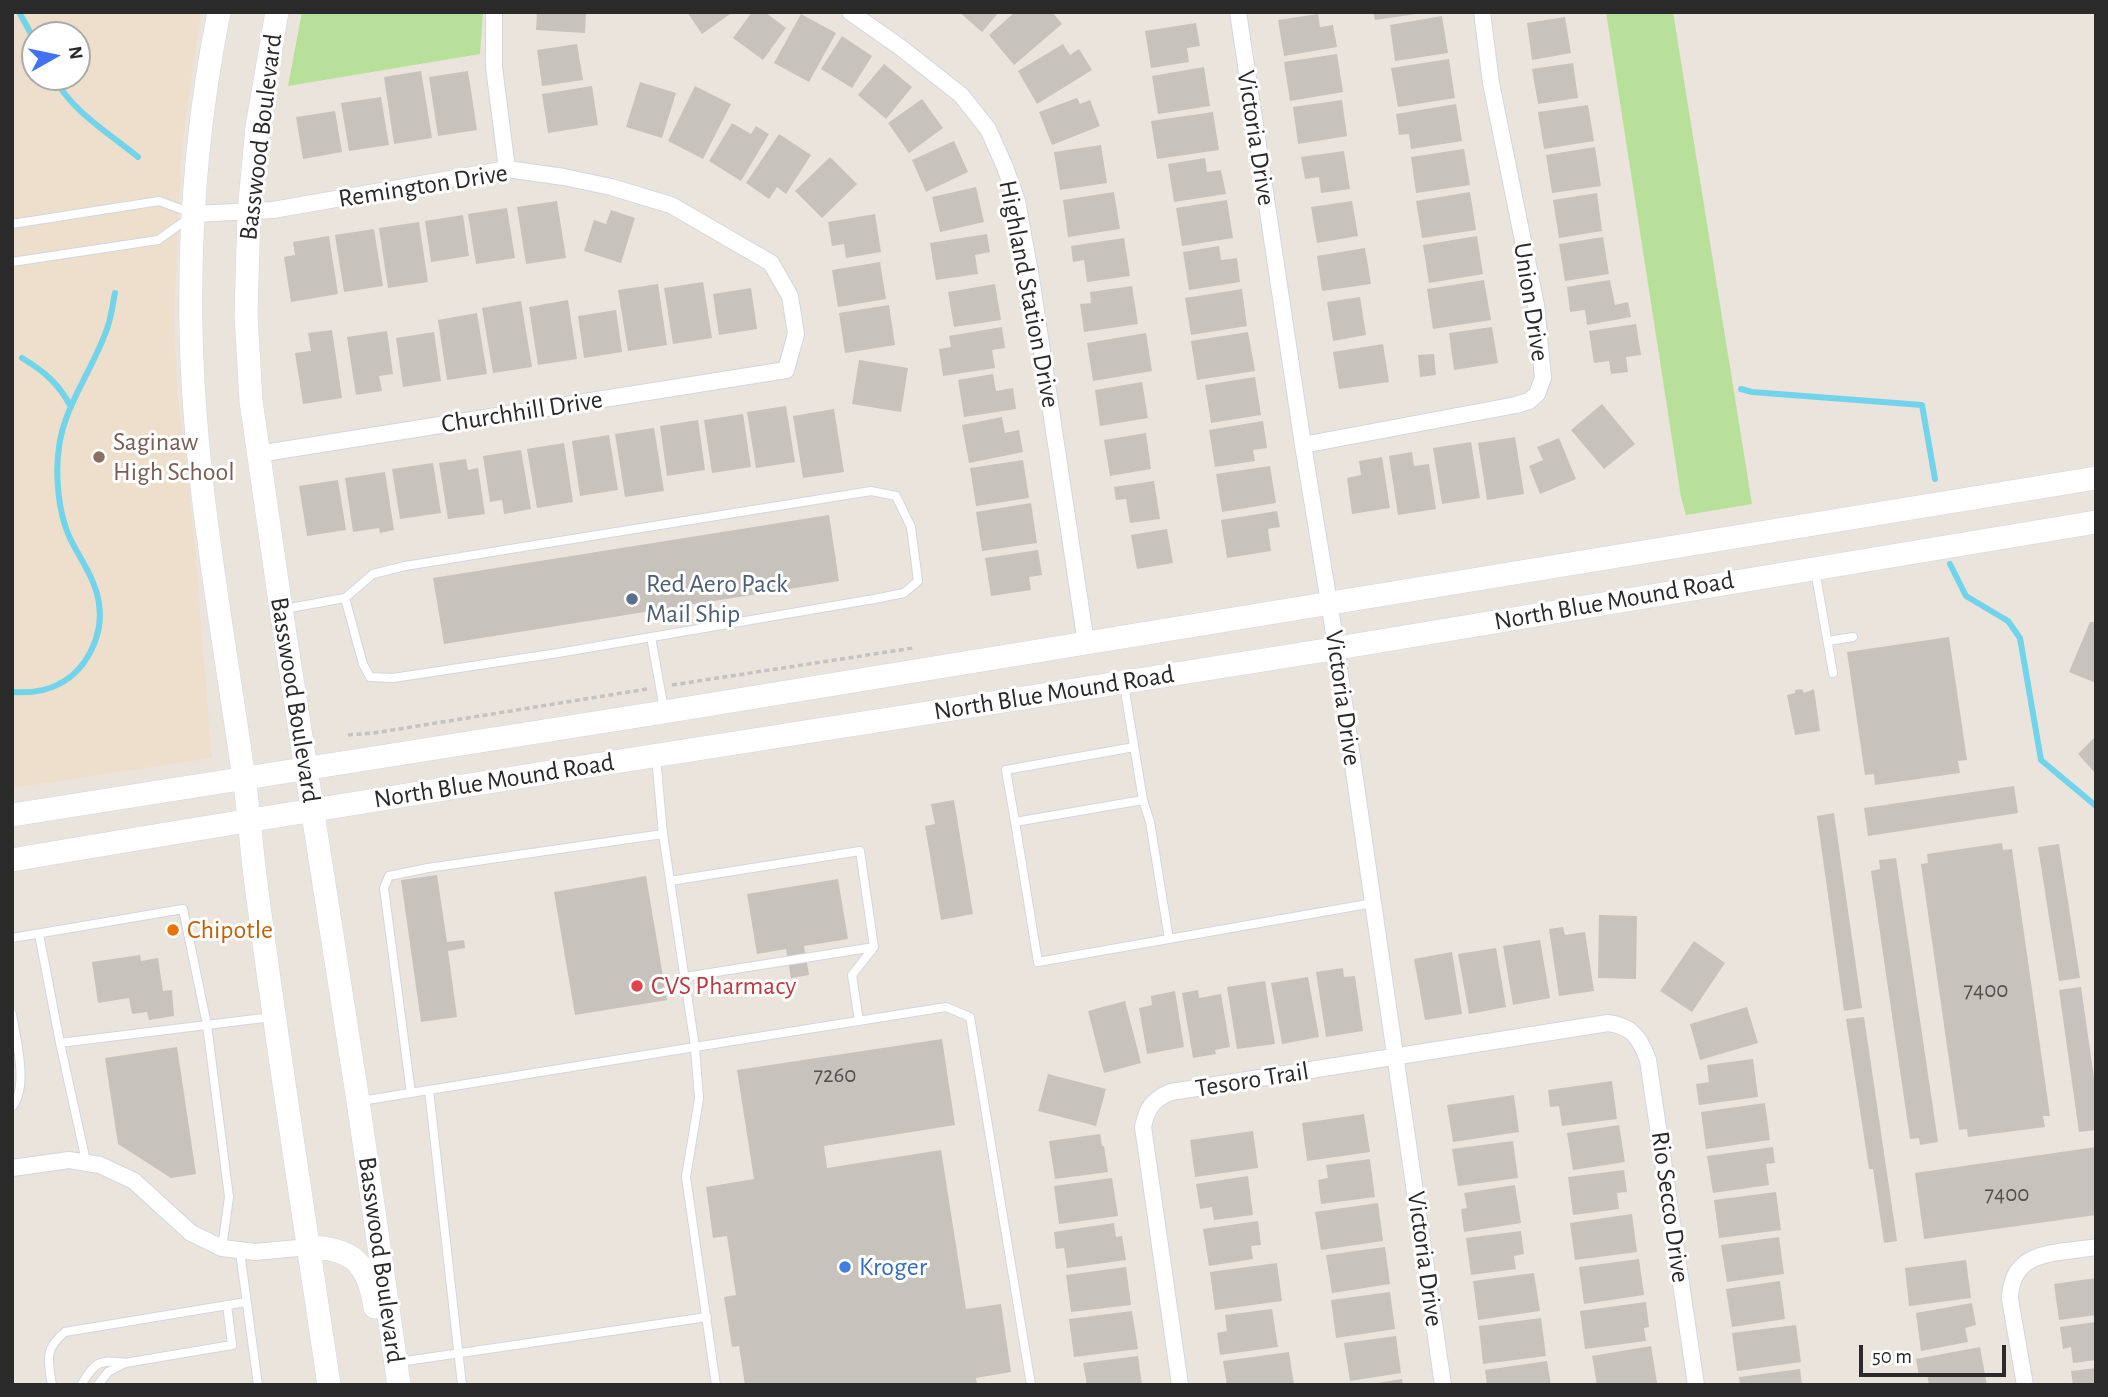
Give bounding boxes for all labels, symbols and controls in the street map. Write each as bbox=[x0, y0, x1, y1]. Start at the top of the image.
north arrow bbox=[21, 21, 91, 91]
street label: Basswood Boulevard bbox=[233, 32, 289, 242]
text: N bbox=[65, 45, 86, 61]
street label: Victoria Drive bbox=[1230, 68, 1282, 208]
street label: Remington Drive bbox=[336, 157, 510, 215]
street label: Highland Station Drive bbox=[992, 178, 1066, 410]
street label: Union Drive bbox=[1506, 240, 1556, 364]
street label: Churchhill Drive bbox=[439, 384, 605, 440]
place label: Saginaw High School bbox=[113, 426, 235, 488]
marker: Saginaw High School bbox=[91, 449, 107, 465]
street label: North Blue Mound Road bbox=[1492, 565, 1736, 637]
place label: Red Aero Pack Mail Ship bbox=[646, 568, 788, 630]
marker: Red Aero Pack Mail Ship bbox=[624, 591, 640, 607]
street label: Basswood Boulevard bbox=[263, 595, 327, 805]
street label: Victoria Drive bbox=[1318, 628, 1368, 768]
street label: North Blue Mound Road bbox=[932, 659, 1176, 727]
street label: North Blue Mound Road bbox=[372, 747, 616, 815]
place label: Chipotle bbox=[187, 914, 273, 946]
marker: Chipotle bbox=[165, 922, 181, 938]
place label: CVS Pharmacy bbox=[651, 970, 796, 1002]
house number: 7400 bbox=[1964, 976, 2008, 1004]
marker: CVS Pharmacy bbox=[629, 978, 645, 994]
street label: Tesoro Trail bbox=[1193, 1056, 1311, 1104]
house number: 7260 bbox=[813, 1061, 857, 1089]
street label: Rio Secco Drive bbox=[1644, 1129, 1696, 1285]
street label: Basswood Boulevard bbox=[351, 1155, 411, 1365]
house number: 7400 bbox=[1985, 1180, 2029, 1208]
street label: Victoria Drive bbox=[1400, 1189, 1450, 1329]
place label: Kroger bbox=[859, 1251, 927, 1283]
marker: Kroger bbox=[837, 1259, 853, 1275]
scale bar bbox=[1863, 1330, 2010, 1374]
text: 50 m bbox=[1872, 1346, 1912, 1367]

